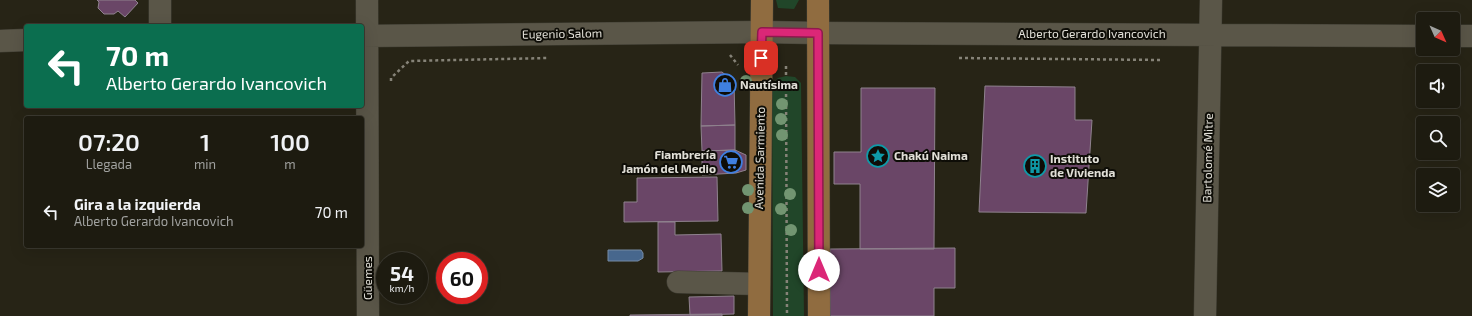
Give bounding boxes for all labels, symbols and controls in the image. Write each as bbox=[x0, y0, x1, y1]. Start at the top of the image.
north arrow bbox=[1416, 12, 1460, 56]
map controls bbox=[1416, 12, 1460, 212]
street label: Eugenio Salom bbox=[522, 25, 602, 41]
street label: Alberto Gerardo Ivancovich bbox=[1018, 26, 1166, 40]
text: 70 m bbox=[106, 38, 169, 72]
icon: left bbox=[40, 40, 92, 92]
pin bbox=[744, 41, 778, 75]
icon: arrive bbox=[750, 47, 772, 69]
button: sound bbox=[1416, 64, 1460, 108]
text: Alberto Gerardo Ivancovich bbox=[106, 72, 327, 94]
shop icon: Nautísima bbox=[712, 72, 738, 98]
place label: Nautísima bbox=[740, 77, 798, 91]
street label: Avenida Sarmiento bbox=[751, 106, 767, 209]
street label: Bartolomé Mitre bbox=[1199, 113, 1215, 203]
button: search bbox=[1416, 116, 1460, 160]
text: 07:20 bbox=[78, 127, 140, 156]
text: 1 bbox=[200, 127, 210, 156]
text: 100 bbox=[270, 127, 310, 156]
place icon: Chakú Naima bbox=[865, 143, 891, 169]
place label: Fiambrería Jamón del Medio bbox=[622, 147, 716, 175]
place label: Chakú Naima bbox=[894, 148, 968, 162]
supermarket icon: Fiambrería Jamón del Medio bbox=[718, 149, 744, 175]
place label: Instituto de Vivienda bbox=[1050, 151, 1115, 179]
building icon: Instituto de Vivienda bbox=[1022, 153, 1048, 179]
text: Llegada bbox=[86, 156, 132, 172]
text: min bbox=[194, 156, 216, 172]
text: m bbox=[284, 156, 296, 172]
button: layers bbox=[1416, 168, 1460, 212]
text: Gira a la izquierda bbox=[74, 195, 201, 213]
icon: left bbox=[40, 201, 62, 223]
text: 70 m bbox=[315, 203, 348, 221]
text: Alberto Gerardo Ivancovich bbox=[74, 213, 234, 229]
position arrow bbox=[798, 249, 840, 291]
speed limit sign: 60 bbox=[436, 252, 488, 304]
street label: Güemes bbox=[360, 256, 374, 300]
text: 54 bbox=[390, 261, 414, 285]
text: km/h bbox=[390, 282, 414, 294]

